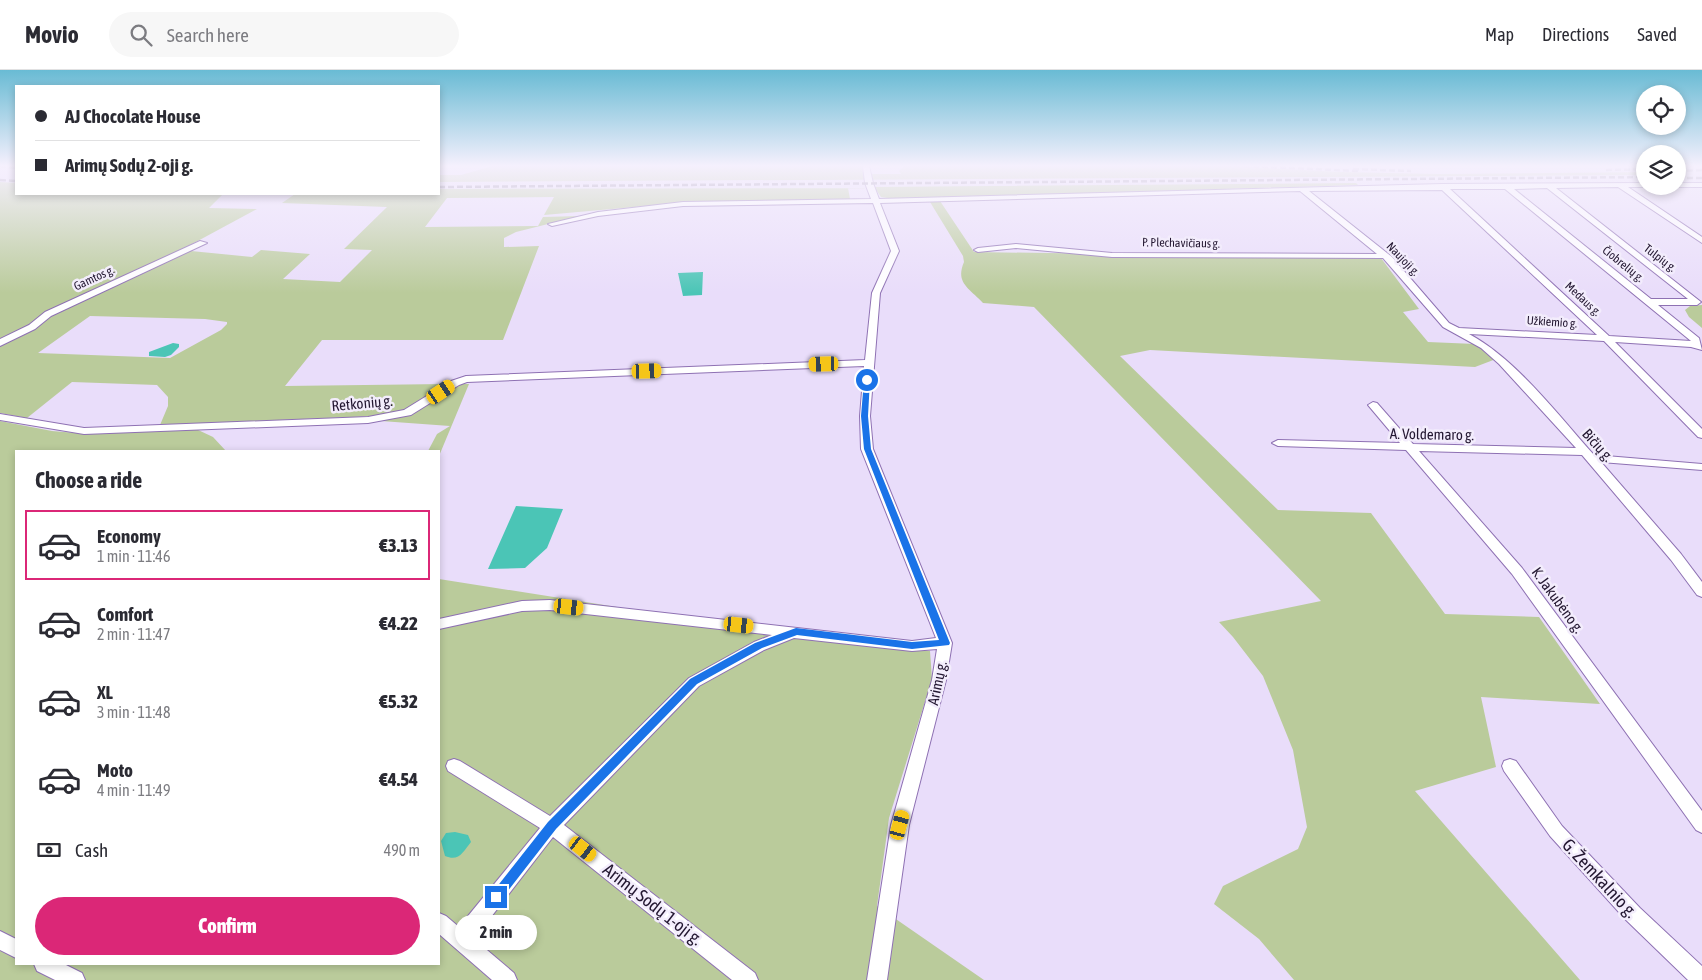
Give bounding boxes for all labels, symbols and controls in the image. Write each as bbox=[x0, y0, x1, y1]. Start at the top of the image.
search box bbox=[109, 12, 459, 57]
text: Movio bbox=[25, 21, 79, 48]
icon: search bbox=[127, 21, 155, 49]
text: Search here bbox=[167, 24, 249, 46]
text: Map bbox=[1485, 24, 1514, 45]
text: Directions bbox=[1542, 24, 1609, 45]
text: Saved bbox=[1637, 24, 1677, 45]
map controls bbox=[1636, 85, 1686, 195]
button: locate bbox=[1636, 85, 1686, 135]
text: AJ Chocolate House bbox=[65, 105, 201, 127]
button: layers bbox=[1636, 145, 1686, 195]
text: Arimų Sodų 2-oji g. bbox=[65, 154, 193, 176]
street label: P. Plechavičiaus g. bbox=[1142, 235, 1220, 251]
street label: Naujoji g. bbox=[1384, 239, 1422, 279]
street label: Tulpių g. bbox=[1641, 241, 1679, 275]
street label: Čiobrelių g. bbox=[1599, 243, 1647, 285]
street label: Gamtos g. bbox=[72, 263, 116, 293]
street label: Medaus g. bbox=[1562, 279, 1604, 319]
street label: Užkiemio g. bbox=[1526, 313, 1578, 331]
car bbox=[808, 356, 839, 372]
car bbox=[631, 363, 662, 379]
route start bbox=[856, 369, 878, 391]
car bbox=[424, 377, 457, 407]
street label: Retkonių g. bbox=[331, 392, 394, 414]
street label: A. Voldemaro g. bbox=[1390, 425, 1475, 443]
street label: Bičių g. bbox=[1579, 425, 1617, 465]
text: Choose a ride bbox=[35, 467, 142, 493]
icon: car bbox=[37, 523, 82, 568]
text: Economy bbox=[97, 525, 161, 547]
text: €3.13 bbox=[379, 534, 418, 556]
text: 1 min · 11:46 bbox=[97, 547, 170, 565]
street label: K. Jakubėno g. bbox=[1528, 564, 1588, 636]
car bbox=[553, 598, 584, 616]
icon: car bbox=[37, 601, 82, 646]
text: Comfort bbox=[97, 603, 153, 625]
text: €4.22 bbox=[379, 612, 418, 634]
car bbox=[723, 616, 754, 634]
text: 2 min · 11:47 bbox=[97, 625, 170, 643]
street label: Arimų g. bbox=[924, 659, 950, 707]
icon: car bbox=[37, 679, 82, 724]
text: XL bbox=[97, 681, 113, 703]
text: €5.32 bbox=[379, 690, 418, 712]
text: 3 min · 11:48 bbox=[97, 703, 170, 721]
icon: car bbox=[37, 757, 82, 802]
text: Moto bbox=[97, 759, 133, 781]
text: €4.54 bbox=[379, 768, 418, 790]
text: 4 min · 11:49 bbox=[97, 781, 170, 799]
car bbox=[888, 809, 911, 841]
car bbox=[566, 834, 599, 864]
street label: G. Žemkalnio g. bbox=[1558, 834, 1642, 922]
icon: cash bbox=[35, 836, 63, 864]
text: Cash bbox=[75, 839, 108, 861]
text: 490 m bbox=[384, 841, 420, 859]
street label: Arimų Sodų 1-oji g. bbox=[599, 859, 707, 949]
route end bbox=[485, 886, 507, 908]
button: Confirm bbox=[35, 897, 420, 955]
callout: 2 min bbox=[455, 914, 537, 950]
text: 2 min bbox=[480, 923, 512, 941]

